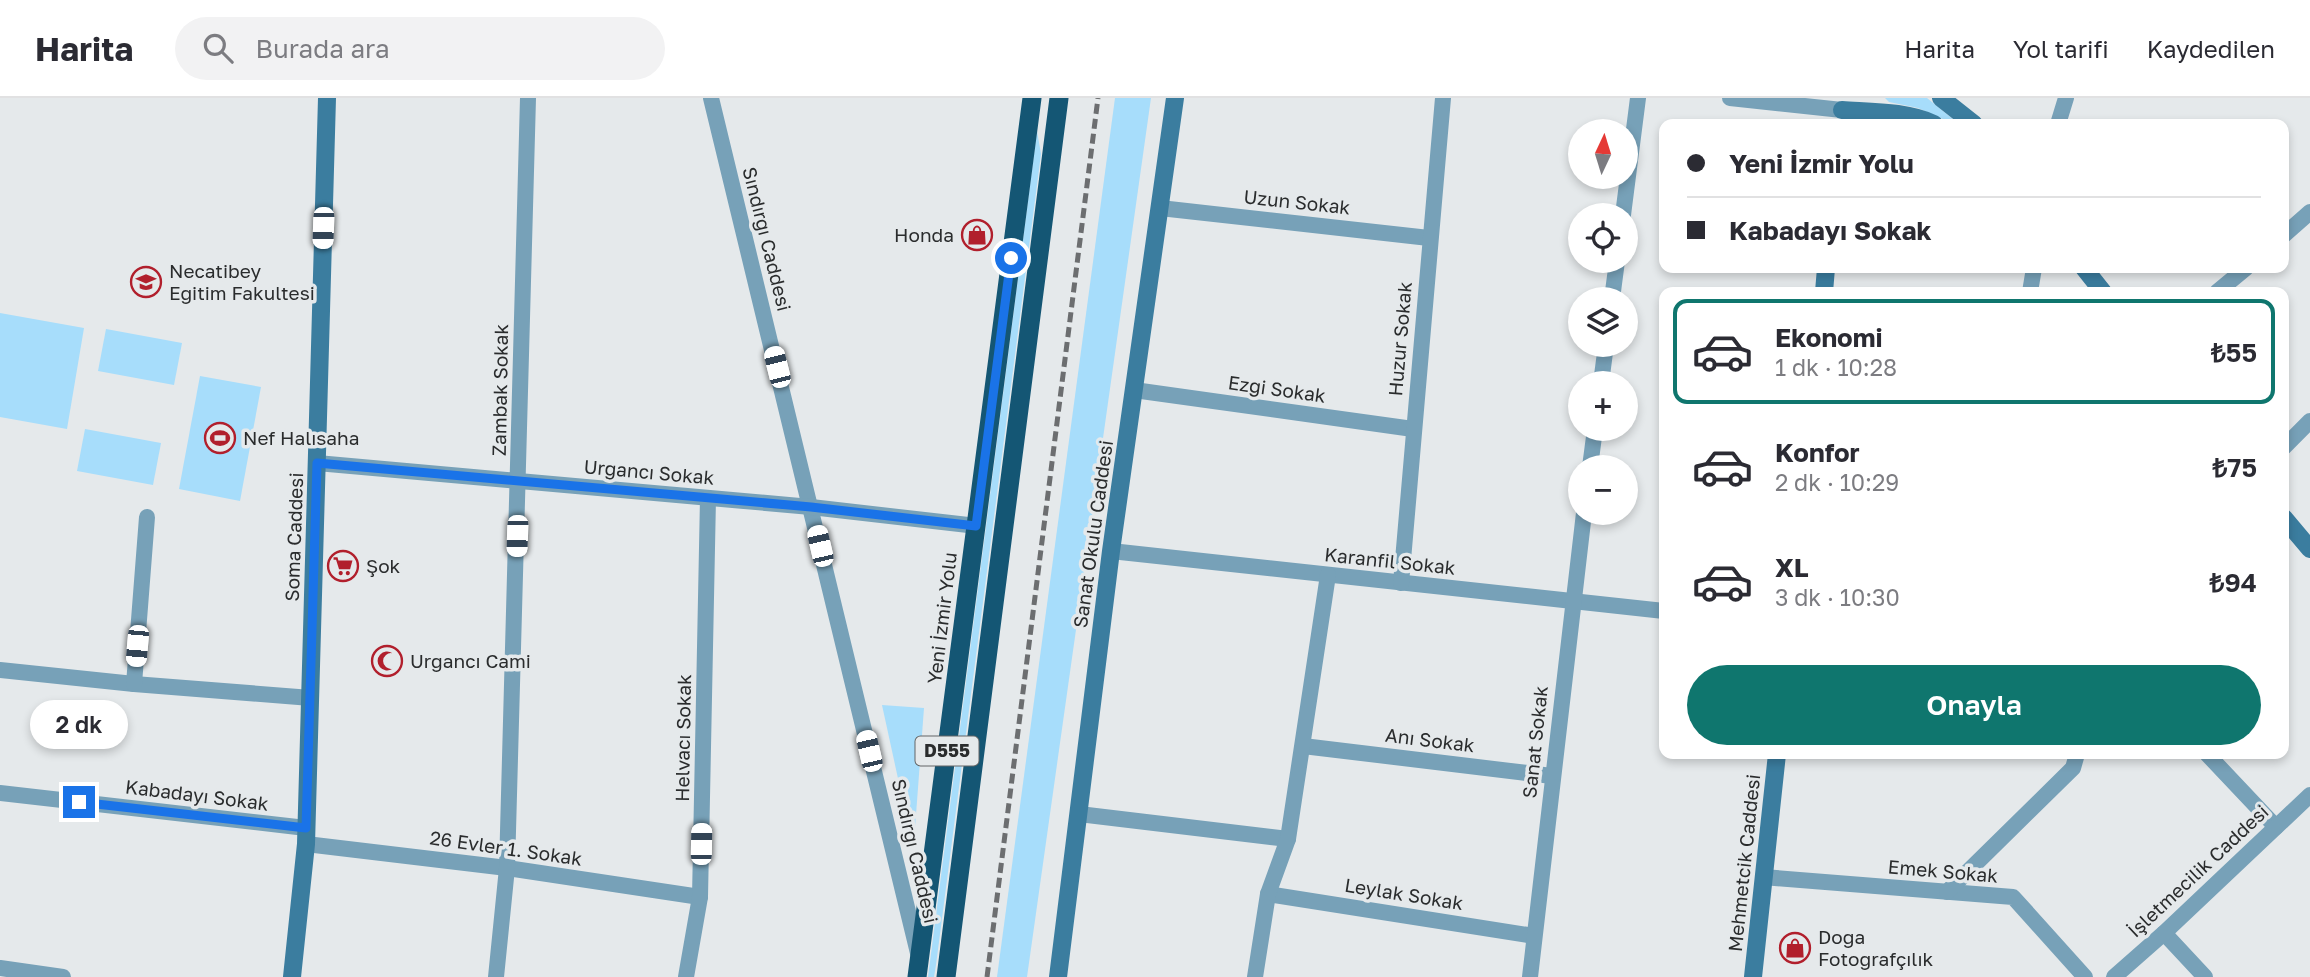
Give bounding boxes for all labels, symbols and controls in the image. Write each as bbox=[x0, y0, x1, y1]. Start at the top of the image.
search box bbox=[175, 17, 665, 80]
text: Harita bbox=[35, 29, 133, 68]
icon: search bbox=[199, 29, 237, 67]
text: Burada ara bbox=[255, 33, 390, 64]
text: Harita bbox=[1904, 34, 1975, 63]
text: Yol tarifi bbox=[2013, 34, 2109, 63]
text: Kaydedilen bbox=[2147, 34, 2275, 63]
north arrow bbox=[1568, 119, 1638, 189]
map controls bbox=[1568, 119, 1638, 525]
text: Yeni İzmir Yolu bbox=[1729, 148, 1914, 179]
street label: Sındırgı Caddesi bbox=[738, 164, 797, 313]
street label: Uzun Sokak bbox=[1243, 184, 1352, 219]
button: locate bbox=[1568, 203, 1638, 273]
car bbox=[312, 207, 335, 249]
text: Kabadayı Sokak bbox=[1729, 215, 1932, 246]
shop icon: Honda bbox=[960, 218, 994, 252]
place label: Honda bbox=[894, 223, 954, 246]
route start bbox=[995, 242, 1027, 274]
place label: Necatibey Eğitim Fakultesi bbox=[169, 259, 315, 304]
school or university icon: Necatibey Eğitim Fakultesi bbox=[129, 265, 163, 299]
street label: Huzur Sokak bbox=[1383, 280, 1416, 397]
button: layers bbox=[1568, 287, 1638, 357]
icon: car bbox=[1691, 320, 1754, 383]
text: Ekonomi bbox=[1775, 322, 1883, 353]
street label: Zambak Sokak bbox=[487, 323, 512, 456]
text: ₺55 bbox=[2211, 337, 2257, 368]
car bbox=[762, 344, 793, 390]
text: 1 dk · 10:28 bbox=[1775, 353, 1897, 381]
street label: Ezgi Sokak bbox=[1227, 370, 1328, 407]
button: + bbox=[1568, 371, 1638, 441]
sports icon: Nef Halısaha bbox=[203, 421, 237, 455]
place label: Nef Halısaha bbox=[243, 426, 360, 449]
icon: car bbox=[1691, 435, 1754, 498]
text: Konfor bbox=[1775, 437, 1860, 468]
street label: Sanat Okulu Caddesi bbox=[1068, 439, 1117, 629]
text: ₺75 bbox=[2213, 452, 2257, 483]
street label: Urgancı Sokak bbox=[583, 454, 716, 489]
button: − bbox=[1568, 455, 1638, 525]
text: 2 dk · 10:29 bbox=[1775, 468, 1899, 496]
street label: Soma Caddesi bbox=[280, 472, 307, 602]
car bbox=[506, 515, 529, 557]
car bbox=[806, 523, 835, 569]
street label: Karanfil Sokak bbox=[1323, 542, 1457, 579]
supermarket icon: Şok bbox=[326, 549, 360, 583]
icon: car bbox=[1691, 550, 1754, 613]
street label: Yeni İzmir Yolu bbox=[922, 551, 961, 685]
text: XL bbox=[1775, 552, 1809, 583]
place label: Şok bbox=[366, 554, 401, 577]
text: ₺94 bbox=[2210, 567, 2257, 598]
text: 3 dk · 10:30 bbox=[1775, 583, 1900, 611]
car bbox=[125, 624, 150, 668]
mosque icon: Urgancı Cami bbox=[370, 644, 404, 678]
place label: Urgancı Cami bbox=[410, 649, 531, 672]
button: Onayla bbox=[1687, 665, 2261, 745]
street label: Helvacı Sokak bbox=[670, 674, 695, 802]
street label: Sanat Sokak bbox=[1517, 684, 1552, 799]
callout: 2 dk bbox=[30, 700, 128, 750]
text: 2 dk bbox=[56, 710, 102, 738]
street label: Anı Sokak bbox=[1384, 723, 1476, 756]
car bbox=[855, 728, 884, 774]
road number: D555 bbox=[916, 736, 978, 766]
street label: Mehmetcik Caddesi bbox=[1723, 773, 1764, 953]
street label: Kabadayı Sokak bbox=[124, 774, 270, 815]
street label: Sındırgı Caddesi bbox=[888, 776, 943, 925]
route end bbox=[63, 786, 95, 818]
street label: İşletmecilik Caddesi bbox=[2123, 800, 2273, 942]
car bbox=[691, 823, 712, 865]
street label: 26 Evler 1. Sokak bbox=[428, 825, 584, 870]
street label: Emek Sokak bbox=[1887, 854, 1999, 887]
street label: Leylak Sokak bbox=[1343, 873, 1465, 914]
place label: Doğa Fotoğrafçılık bbox=[1818, 925, 1934, 970]
shop icon: Doğa Fotoğrafçılık bbox=[1778, 931, 1812, 965]

